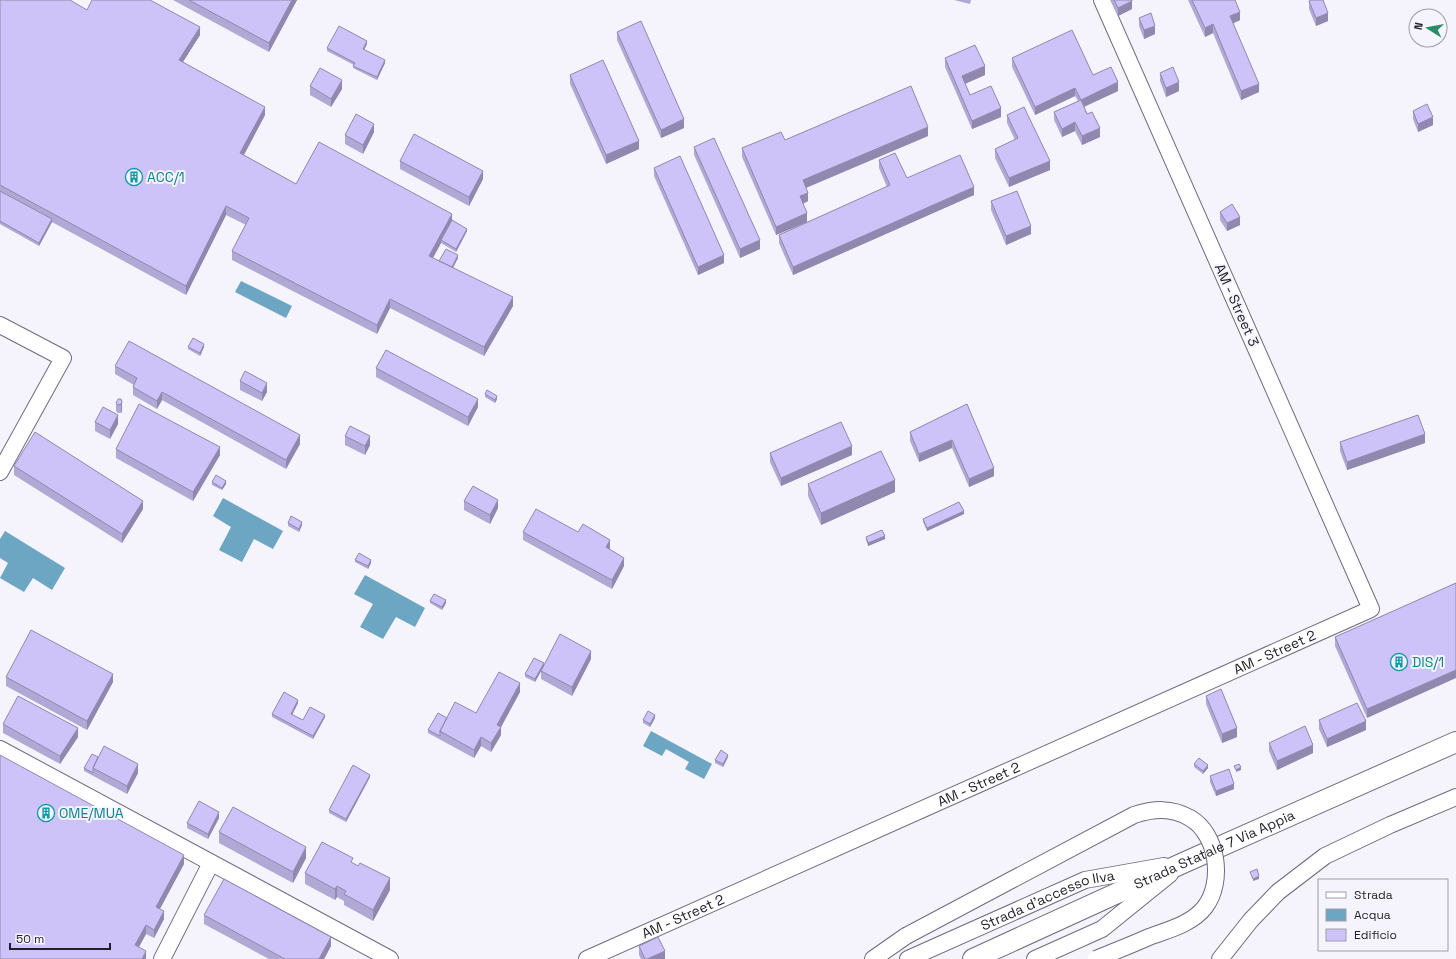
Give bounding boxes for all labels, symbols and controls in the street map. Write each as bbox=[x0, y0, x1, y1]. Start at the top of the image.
north arrow bbox=[1408, 8, 1448, 48]
text: N bbox=[1411, 21, 1426, 31]
building icon: ACC/1 bbox=[124, 167, 144, 187]
place label: ACC/1 bbox=[147, 168, 185, 186]
street label: AM - Street 3 bbox=[1211, 261, 1263, 349]
street label: AM - Street 2 bbox=[1230, 626, 1319, 678]
building icon: DIS/1 bbox=[1389, 652, 1409, 672]
place label: DIS/1 bbox=[1412, 653, 1444, 671]
street label: AM - Street 2 bbox=[935, 758, 1023, 810]
building icon: OME/MUA bbox=[36, 803, 56, 823]
place label: OME/MUA bbox=[59, 804, 124, 822]
street label: Strada Statale 7 Via Appia bbox=[1131, 806, 1298, 893]
street label: Strada d'accesso Ilva bbox=[978, 866, 1116, 934]
legend bbox=[1318, 879, 1448, 951]
text: Strada bbox=[1354, 887, 1393, 903]
street label: AM - Street 2 bbox=[639, 890, 727, 942]
text: Acqua bbox=[1354, 907, 1391, 923]
scale bar bbox=[10, 925, 110, 951]
text: Edificio bbox=[1354, 927, 1397, 943]
text: 50 m bbox=[16, 931, 44, 947]

